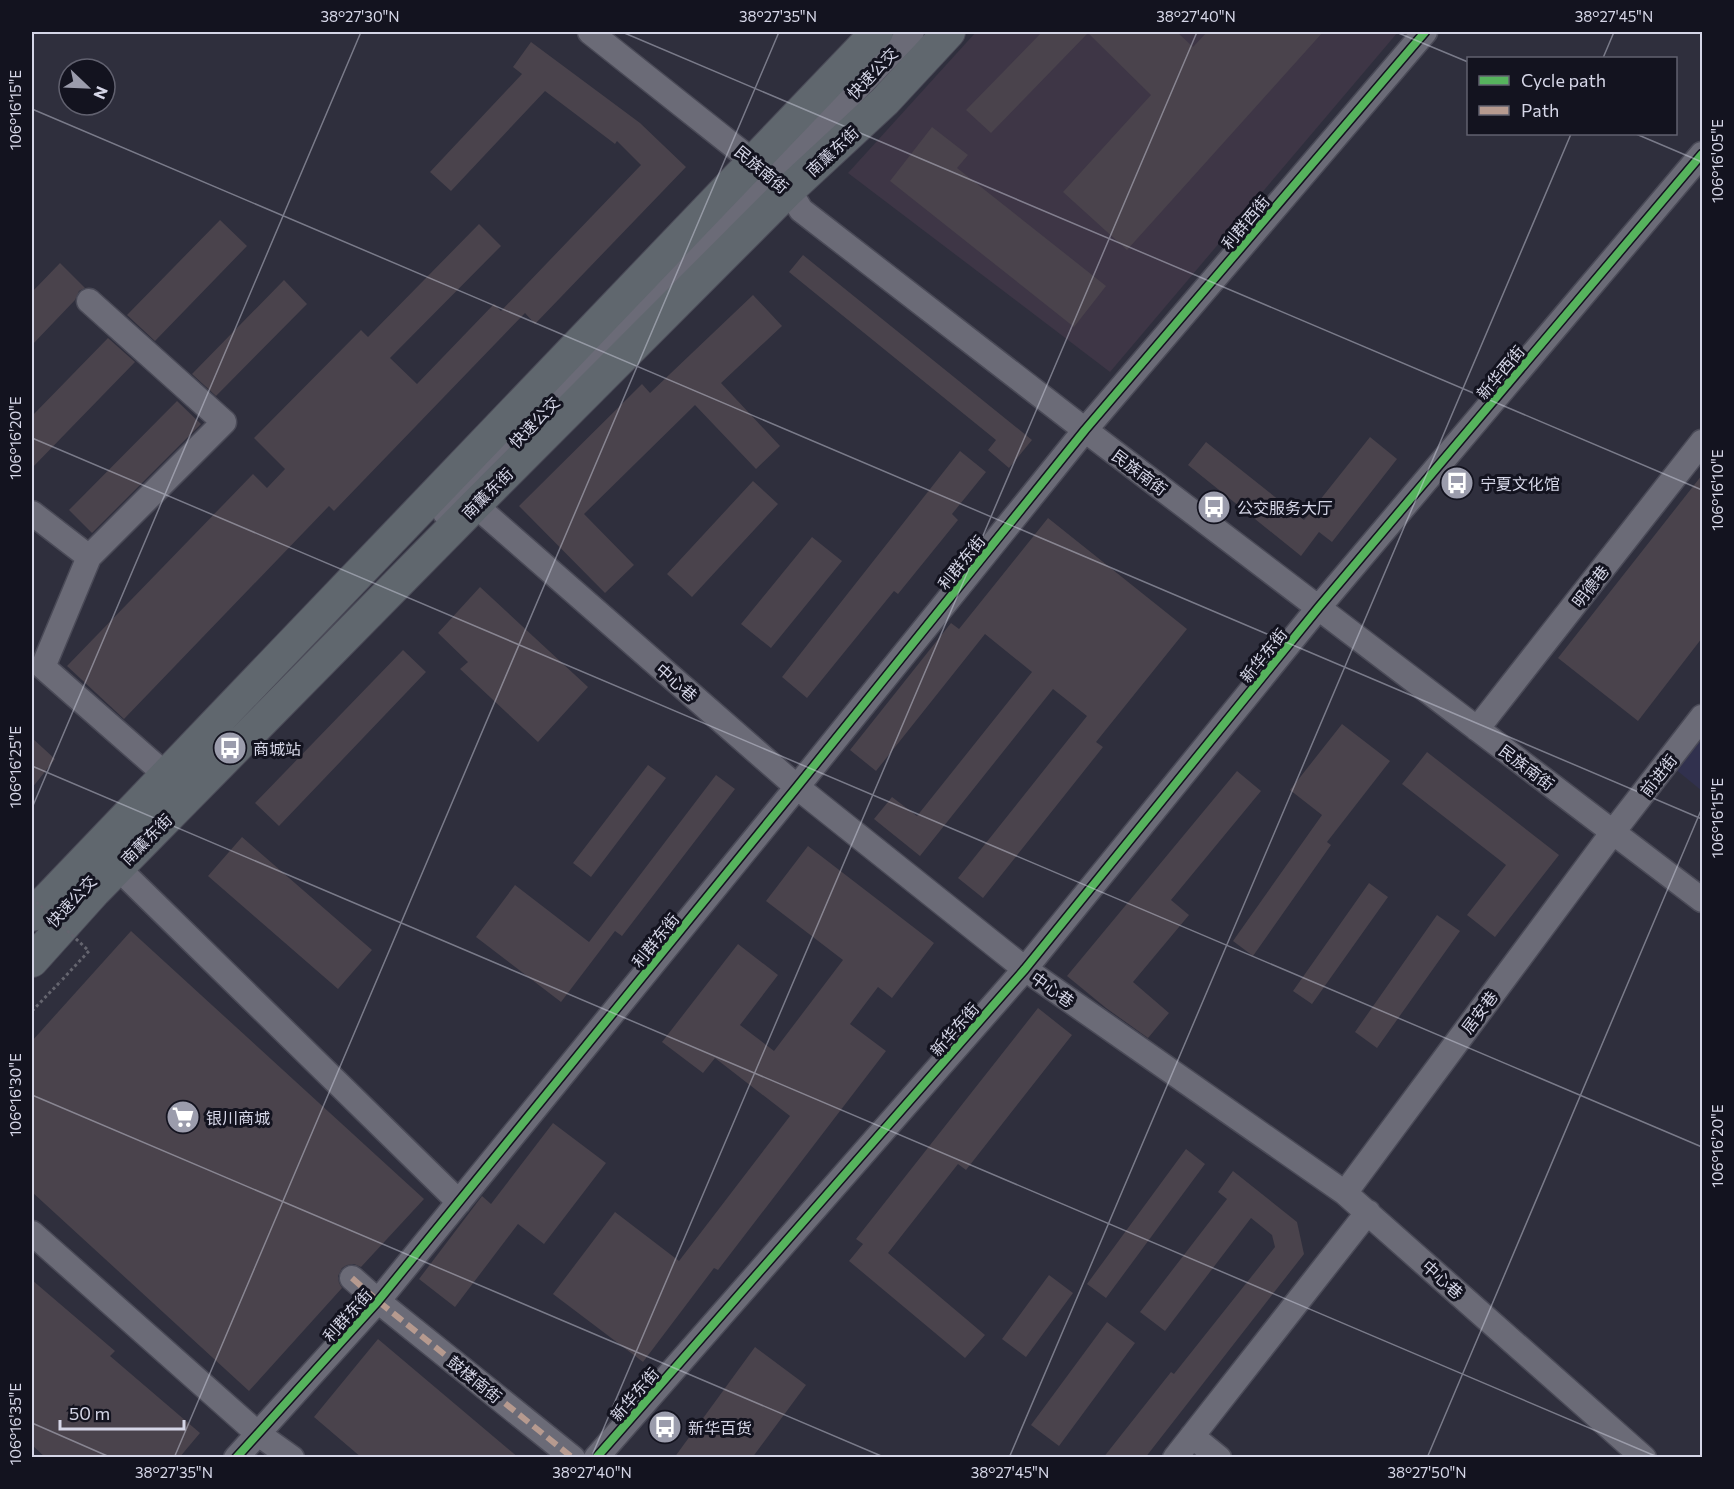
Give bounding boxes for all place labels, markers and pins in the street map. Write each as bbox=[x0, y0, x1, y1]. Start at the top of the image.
bus stop icon: 宁夏文化馆 bbox=[1439, 465, 1475, 501]
place label: 宁夏文化馆 bbox=[1480, 474, 1560, 493]
bus stop icon: 公交服务大厅 bbox=[1196, 489, 1232, 525]
place label: 公交服务大厅 bbox=[1237, 498, 1333, 517]
bus stop icon: 商城站 bbox=[212, 730, 248, 766]
place label: 商城站 bbox=[253, 739, 301, 758]
supermarket icon: 银川商城 bbox=[165, 1099, 201, 1135]
place label: 银川商城 bbox=[206, 1108, 270, 1127]
bus stop icon: 新华百货 bbox=[647, 1409, 683, 1445]
place label: 新华百货 bbox=[688, 1418, 752, 1437]

